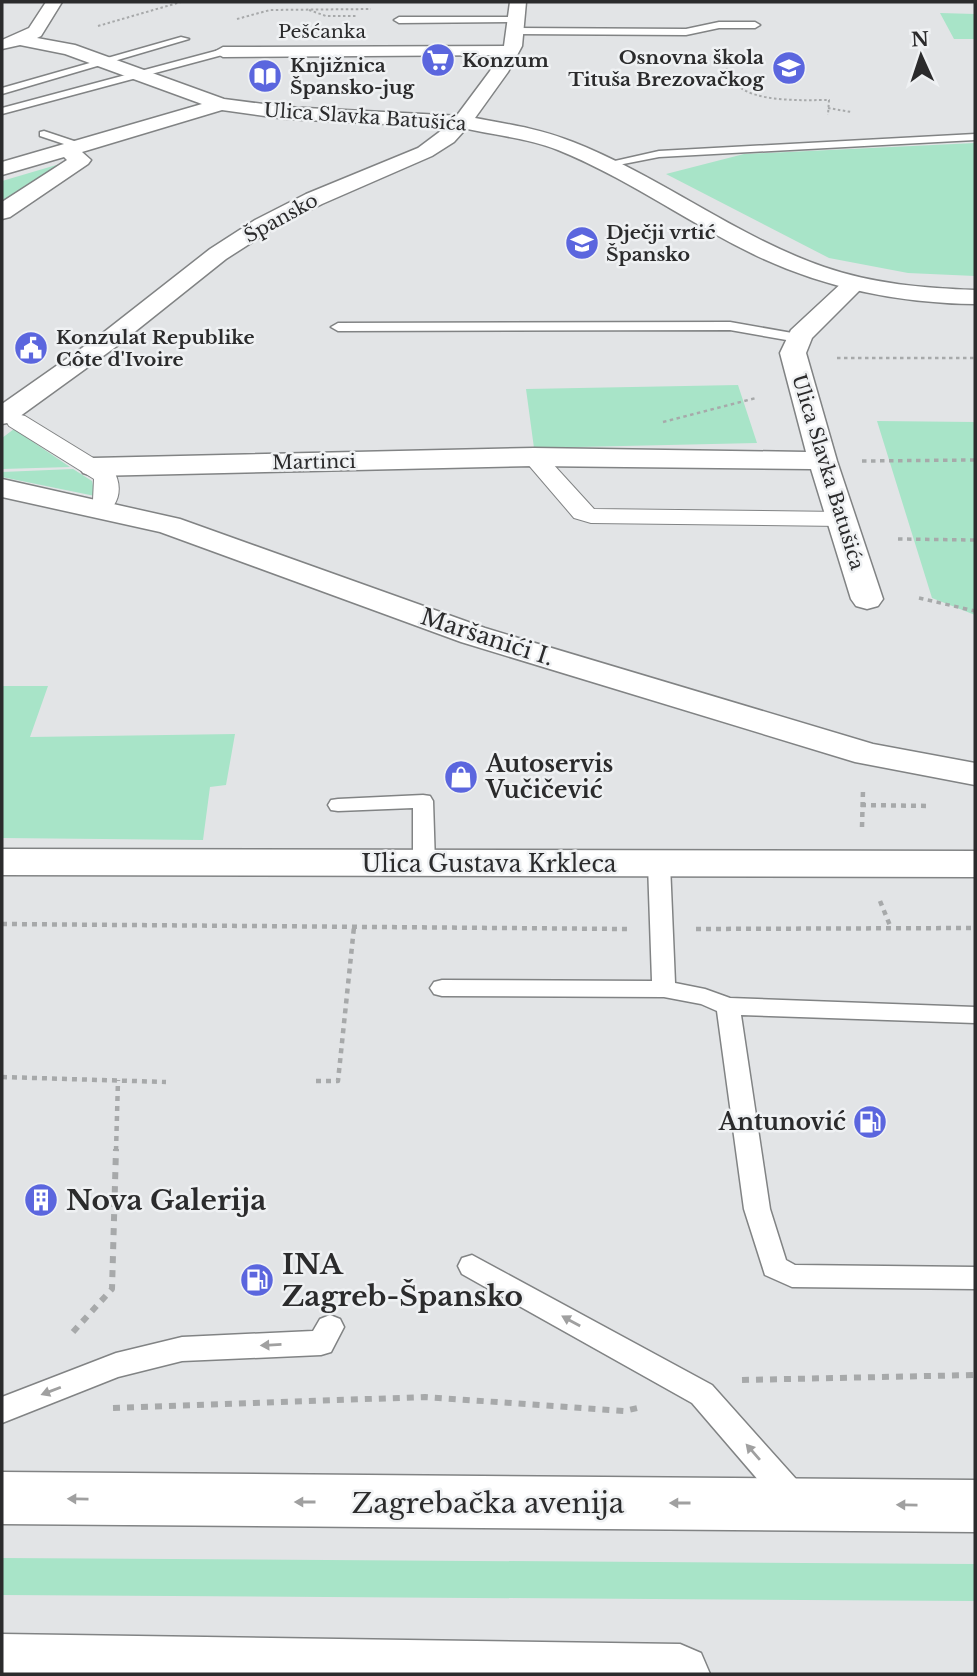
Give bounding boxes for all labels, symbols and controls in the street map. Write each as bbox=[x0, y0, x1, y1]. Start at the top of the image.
street label: Pešćanka bbox=[278, 20, 366, 43]
north arrow bbox=[886, 21, 956, 91]
text: N bbox=[911, 28, 930, 51]
supermarket icon: Konzum bbox=[419, 41, 457, 79]
place label: Osnovna škola Tituša Brezovačkog bbox=[568, 46, 765, 91]
place label: Konzum bbox=[462, 49, 549, 72]
school or university icon: Osnovna škola Tituša Brezovačkog bbox=[770, 49, 808, 87]
place label: Knjižnica Špansko-jug bbox=[290, 54, 415, 99]
library icon: Knjižnica Špansko-jug bbox=[246, 57, 284, 95]
street label: Ulica Slavka Batušića bbox=[263, 98, 468, 136]
street label: Špansko bbox=[240, 188, 322, 248]
place label: Dječji vrtić Špansko bbox=[606, 221, 716, 266]
school or university icon: Dječji vrtić Špansko bbox=[563, 224, 601, 262]
place label: Konzulat Republike Côte d'Ivoire bbox=[56, 326, 255, 371]
public building icon: Konzulat Republike Côte d'Ivoire bbox=[12, 329, 50, 367]
street label: Ulica Slavka Batušića bbox=[787, 371, 869, 573]
street label: Martinci bbox=[272, 450, 357, 474]
street label: Maršanići I. bbox=[417, 602, 557, 672]
place label: Autoservis Vučičević bbox=[485, 750, 613, 804]
shop icon: Autoservis Vučičević bbox=[442, 758, 480, 796]
street label: Ulica Gustava Krkleca bbox=[361, 850, 617, 878]
fuel station icon: Antunović bbox=[851, 1103, 889, 1141]
place label: Antunović bbox=[718, 1108, 846, 1136]
building icon: Nova Galerija bbox=[22, 1181, 60, 1219]
place label: Nova Galerija bbox=[66, 1183, 266, 1218]
place label: INA Zagreb-Špansko bbox=[282, 1247, 523, 1314]
fuel station icon: INA Zagreb-Špansko bbox=[238, 1261, 276, 1299]
one-way arrow bbox=[561, 1315, 580, 1327]
one-way arrow bbox=[260, 1340, 282, 1351]
one-way arrow bbox=[40, 1385, 61, 1396]
one-way arrow bbox=[745, 1443, 761, 1461]
street label: Zagrebačka avenija bbox=[352, 1486, 625, 1521]
one-way arrow bbox=[66, 1493, 88, 1505]
one-way arrow bbox=[294, 1496, 316, 1508]
one-way arrow bbox=[668, 1497, 690, 1509]
one-way arrow bbox=[896, 1499, 918, 1511]

